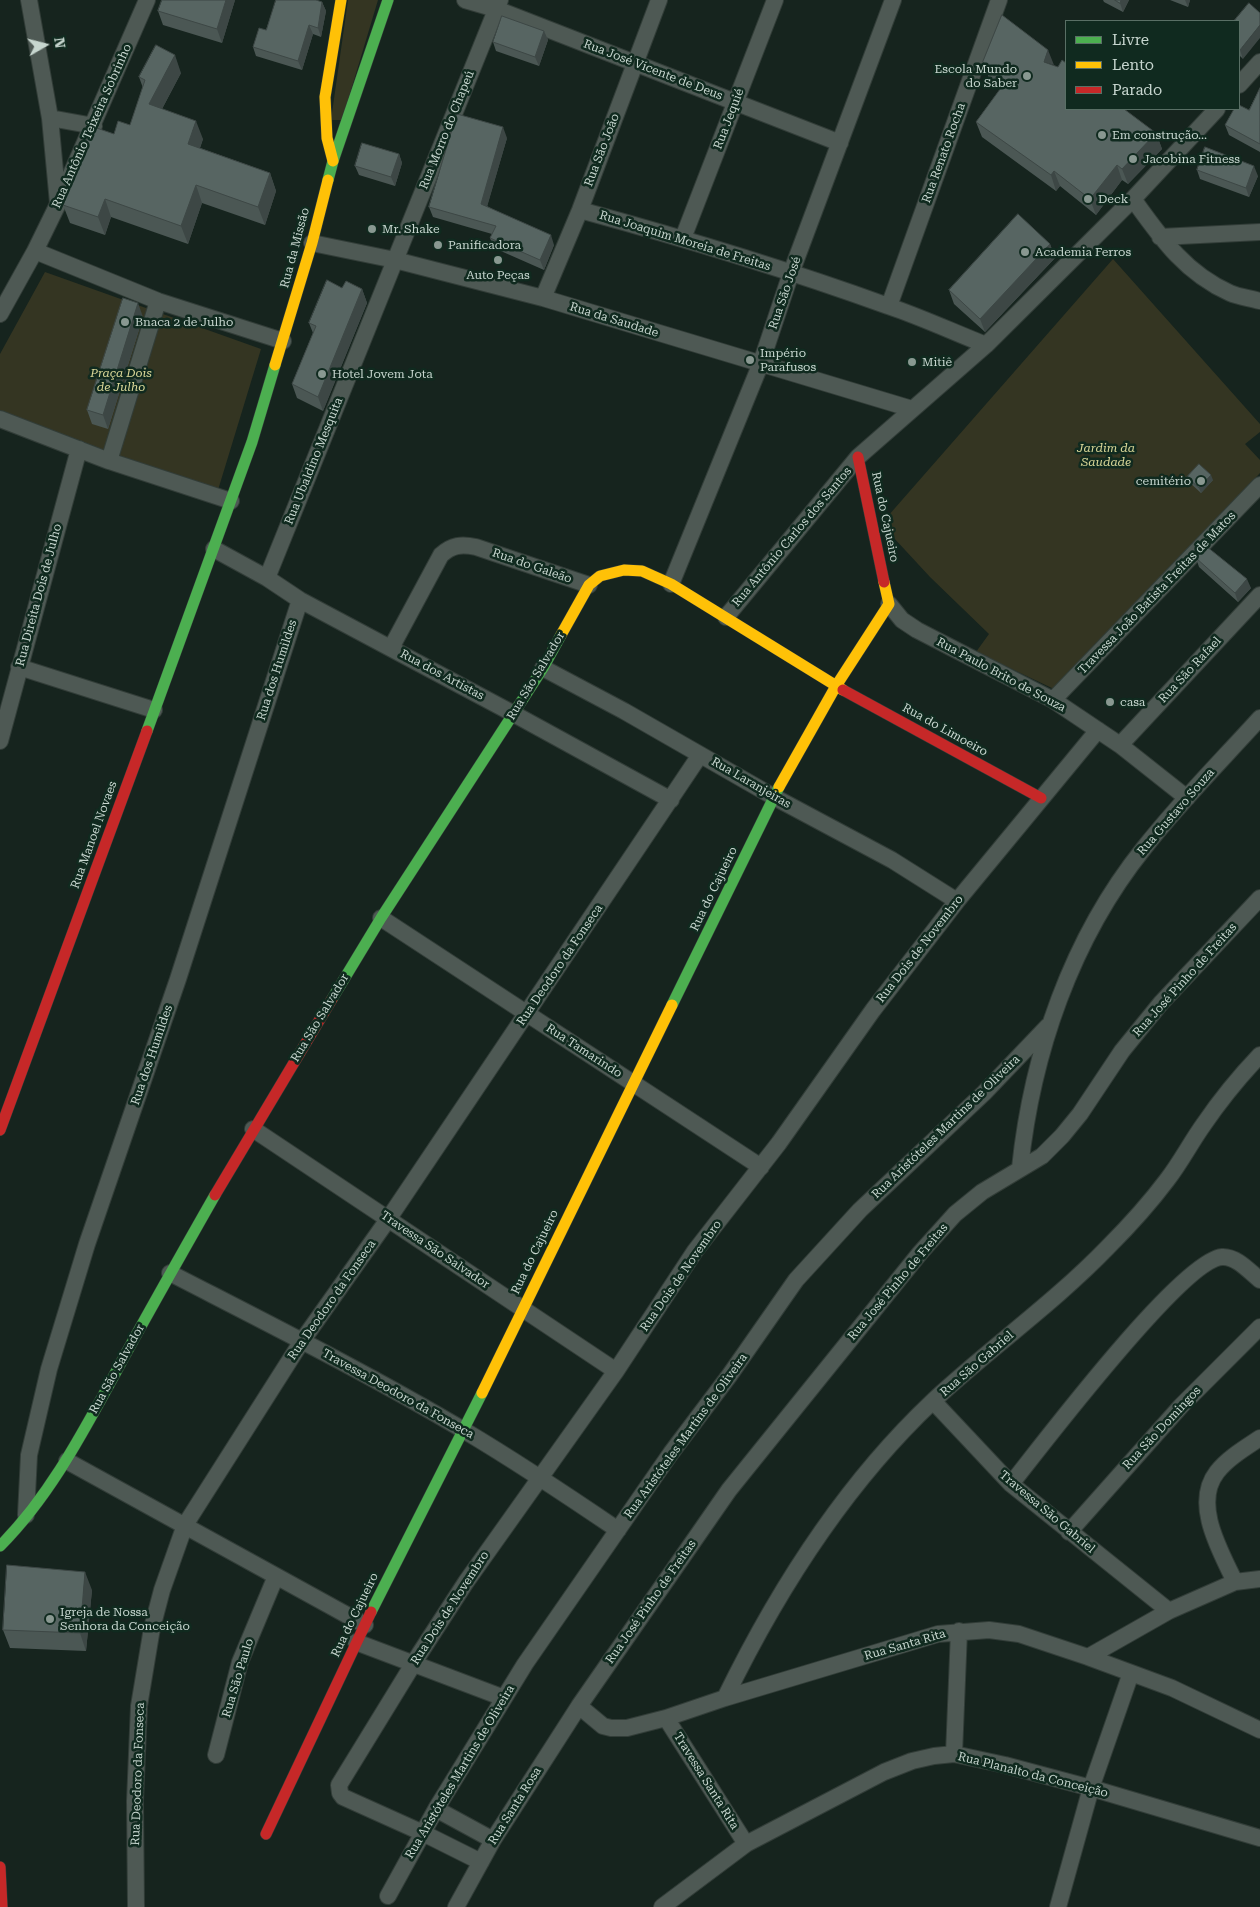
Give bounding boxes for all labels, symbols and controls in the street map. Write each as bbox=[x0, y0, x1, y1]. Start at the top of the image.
north arrow bbox=[20, 20, 70, 70]
legend bbox=[1065, 20, 1240, 110]
text: Livre bbox=[1112, 31, 1149, 49]
text: N bbox=[51, 36, 69, 49]
street label: Rua José Vicente de Deus bbox=[581, 37, 725, 103]
street label: Rua Antônio Teixeira Sobrinho bbox=[49, 42, 135, 210]
text: Lento bbox=[1112, 56, 1154, 74]
place label: Escola Mundo do Saber bbox=[935, 62, 1017, 90]
street label: Rua Morro do Chapeú bbox=[417, 69, 477, 191]
marker: Escola Mundo do Saber bbox=[1021, 70, 1033, 82]
text: Parado bbox=[1112, 81, 1162, 99]
street label: Rua Jequié bbox=[711, 87, 747, 151]
street label: Rua Renato Rocha bbox=[919, 101, 969, 205]
street label: Rua São João bbox=[581, 111, 623, 189]
place label: Em construção... bbox=[1112, 128, 1207, 142]
marker: Em construção... bbox=[1096, 129, 1108, 141]
place label: Jacobina Fitness bbox=[1143, 152, 1240, 166]
marker: Jacobina Fitness bbox=[1127, 153, 1139, 165]
place label: Deck bbox=[1098, 192, 1128, 206]
marker: Deck bbox=[1082, 193, 1094, 205]
street label: Rua da Missão bbox=[277, 206, 313, 290]
street label: Rua Joaquim Moreia de Freitas bbox=[598, 208, 772, 274]
place label: Mr. Shake bbox=[382, 222, 440, 236]
marker: Mr. Shake bbox=[366, 223, 378, 235]
place label: Panificadora bbox=[448, 238, 521, 252]
marker: Panificadora bbox=[432, 239, 444, 251]
place label: Academia Ferros bbox=[1035, 245, 1131, 259]
marker: Academia Ferros bbox=[1019, 246, 1031, 258]
marker: Auto Peças bbox=[492, 254, 504, 266]
street label: Rua São José bbox=[766, 255, 804, 331]
place label: Auto Peças bbox=[466, 268, 530, 282]
street label: Rua da Saudade bbox=[568, 300, 660, 340]
place label: Bnaca 2 de Julho bbox=[135, 315, 233, 329]
marker: Bnaca 2 de Julho bbox=[119, 316, 131, 328]
place label: Império Parafusos bbox=[760, 346, 816, 374]
marker: Império Parafusos bbox=[744, 354, 756, 366]
place label: Mitiê bbox=[922, 355, 952, 369]
marker: Mitiê bbox=[906, 356, 918, 368]
park label: Praça Dois de Julho bbox=[90, 366, 152, 394]
place label: Hotel Jovem Jota bbox=[332, 367, 433, 381]
marker: Hotel Jovem Jota bbox=[316, 368, 328, 380]
street label: Rua Ubaldino Mesquita bbox=[282, 395, 346, 527]
park label: Jardim da Saudade bbox=[1077, 441, 1135, 469]
street label: Rua Antônio Carlos dos Santos bbox=[729, 464, 855, 610]
street label: Rua do Cajueiro bbox=[868, 471, 902, 563]
place label: cemitério bbox=[1136, 474, 1191, 488]
marker: cemitério bbox=[1195, 475, 1207, 487]
street label: Travessa João Batista Freitas de Matos bbox=[1075, 509, 1239, 677]
street label: Rua Direita Dois de Julho bbox=[13, 522, 65, 668]
street label: Rua do Galeão bbox=[490, 546, 574, 586]
street label: Rua dos Humildes bbox=[254, 618, 300, 722]
street label: Rua São Salvador bbox=[504, 629, 568, 723]
street label: Rua São Rafael bbox=[1156, 634, 1224, 706]
street label: Rua Paulo Brito de Souza bbox=[934, 635, 1068, 715]
street label: Rua dos Artistas bbox=[398, 647, 486, 703]
place label: casa bbox=[1120, 695, 1145, 709]
marker: casa bbox=[1104, 696, 1116, 708]
street label: Rua do Limoeiro bbox=[900, 701, 990, 759]
street label: Rua Laranjeiras bbox=[709, 754, 793, 812]
street label: Rua Gustavo Souza bbox=[1134, 766, 1218, 858]
street label: Rua Manoel Novaes bbox=[68, 779, 120, 891]
street label: Rua do Cajueiro bbox=[687, 845, 741, 933]
street label: Rua Dois de Novembro bbox=[874, 892, 966, 1006]
street label: Rua Deodoro da Fonseca bbox=[514, 902, 606, 1028]
street label: Rua José Pinho de Freitas bbox=[1130, 920, 1240, 1040]
street label: Rua São Salvador bbox=[288, 971, 352, 1065]
street label: Rua dos Humildes bbox=[128, 1003, 176, 1107]
street label: Rua Tamarindo bbox=[543, 1021, 625, 1081]
street label: Rua Aristóteles Martins de Oliveira bbox=[869, 1052, 1023, 1202]
street label: Travessa São Salvador bbox=[378, 1208, 492, 1292]
street label: Rua do Cajueiro bbox=[508, 1208, 562, 1296]
street label: Rua Dois de Novembro bbox=[637, 1218, 725, 1334]
street label: Rua José Pinho de Freitas bbox=[845, 1221, 951, 1343]
street label: Rua Deodoro da Fonseca bbox=[285, 1237, 379, 1363]
street label: Rua São Salvador bbox=[86, 1322, 148, 1416]
street label: Rua São Gabriel bbox=[938, 1328, 1016, 1400]
street label: Travessa Deodoro da Fonseca bbox=[320, 1346, 476, 1442]
street label: Rua Aristóteles Martins de Oliveira bbox=[621, 1351, 751, 1521]
street label: Rua São Domingos bbox=[1120, 1384, 1204, 1472]
street label: Travessa São Gabriel bbox=[996, 1468, 1098, 1556]
street label: Rua José Pinho de Freitas bbox=[603, 1537, 699, 1667]
street label: Rua Dois de Novembro bbox=[408, 1549, 492, 1667]
street label: Rua do Cajueiro bbox=[328, 1571, 382, 1659]
place label: Igreja de Nossa Senhora da Conceição bbox=[60, 1605, 190, 1633]
marker: Igreja de Nossa Senhora da Conceição bbox=[44, 1613, 56, 1625]
street label: Rua Santa Rita bbox=[863, 1627, 947, 1663]
street label: Rua São Paulo bbox=[219, 1637, 257, 1719]
street label: Rua Aristóteles Martins de Oliveira bbox=[402, 1683, 518, 1861]
street label: Rua Deodoro da Fonseca bbox=[128, 1702, 148, 1846]
street label: Travessa Santa Rita bbox=[670, 1730, 742, 1832]
street label: Rua Planalto da Conceição bbox=[956, 1749, 1110, 1801]
street label: Rua Santa Rosa bbox=[485, 1765, 545, 1847]

